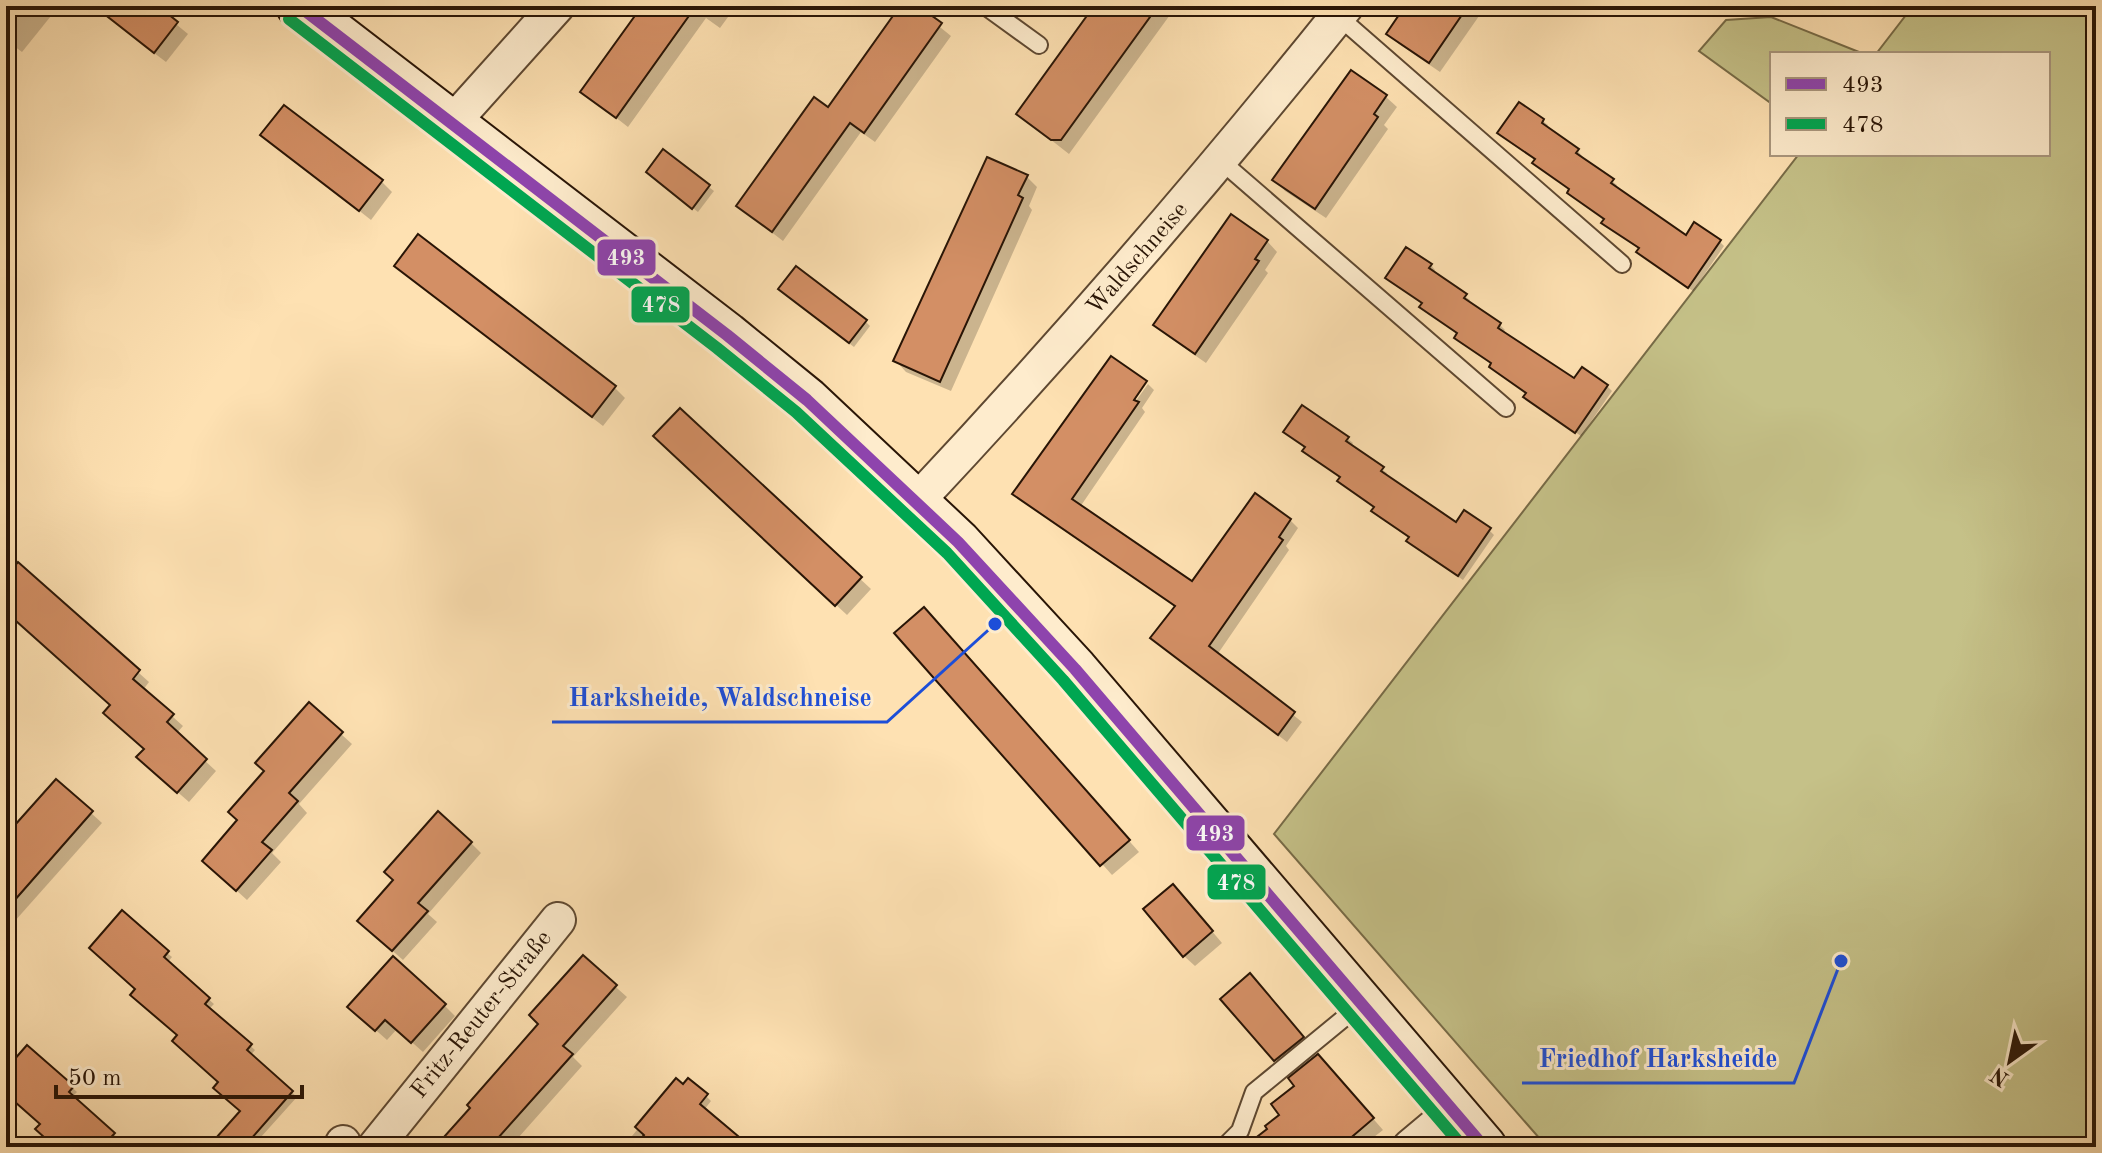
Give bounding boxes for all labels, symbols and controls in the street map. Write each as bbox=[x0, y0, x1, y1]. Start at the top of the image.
legend bbox=[1770, 52, 2050, 156]
text: 493 bbox=[1842, 74, 1884, 98]
text: 478 bbox=[1842, 114, 1884, 138]
street label: Waldschneise bbox=[1083, 198, 1193, 320]
line badge: 493 bbox=[596, 238, 657, 277]
text: 493 bbox=[607, 248, 645, 270]
line badge: 478 bbox=[630, 285, 691, 324]
text: 478 bbox=[642, 295, 680, 317]
callout: Harksheide, Waldschneise bbox=[552, 672, 887, 722]
text: Harksheide, Waldschneise bbox=[568, 686, 872, 712]
line badge: 493 bbox=[1185, 814, 1246, 852]
text: 493 bbox=[1196, 824, 1234, 846]
line badge: 478 bbox=[1206, 863, 1267, 901]
text: 478 bbox=[1217, 873, 1255, 895]
street label: Fritz-Reuter-Straße bbox=[407, 927, 557, 1103]
north arrow bbox=[1970, 1021, 2050, 1101]
callout: Friedhof Harksheide bbox=[1522, 1033, 1794, 1083]
text: Friedhof Harksheide bbox=[1538, 1047, 1778, 1073]
scale bar bbox=[56, 1049, 302, 1099]
text: N bbox=[1987, 1062, 2013, 1090]
text: 50 m bbox=[68, 1067, 122, 1091]

